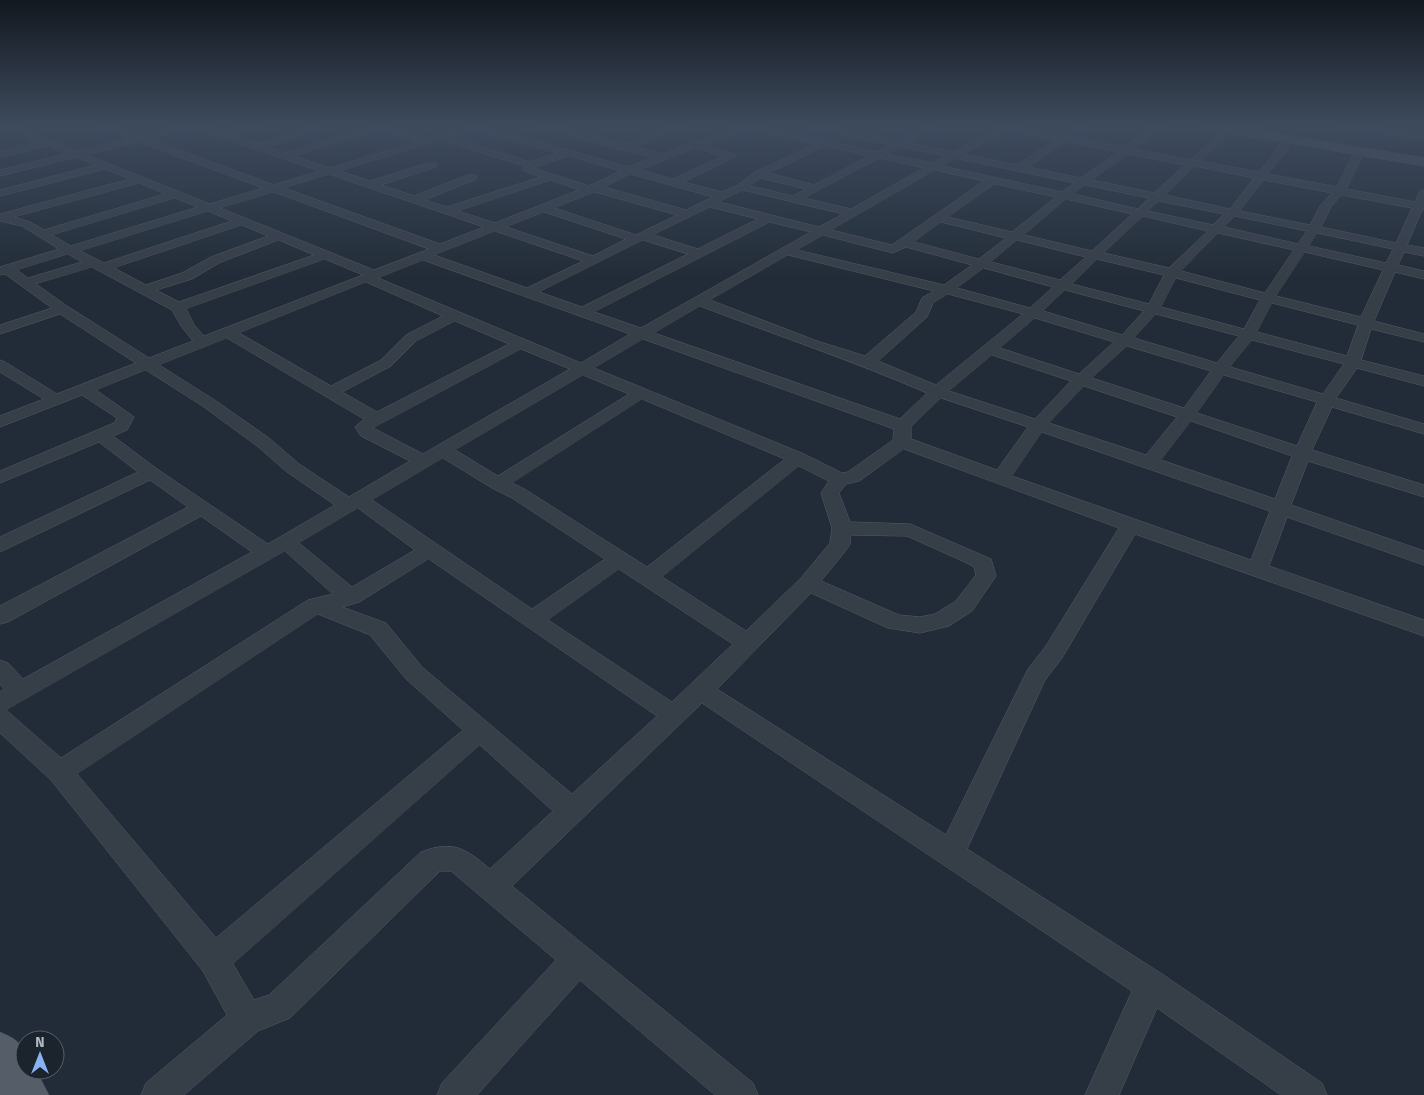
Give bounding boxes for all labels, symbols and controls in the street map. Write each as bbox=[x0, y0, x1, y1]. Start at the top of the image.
north arrow bbox=[15, 1030, 65, 1080]
text: N bbox=[35, 1034, 45, 1051]

